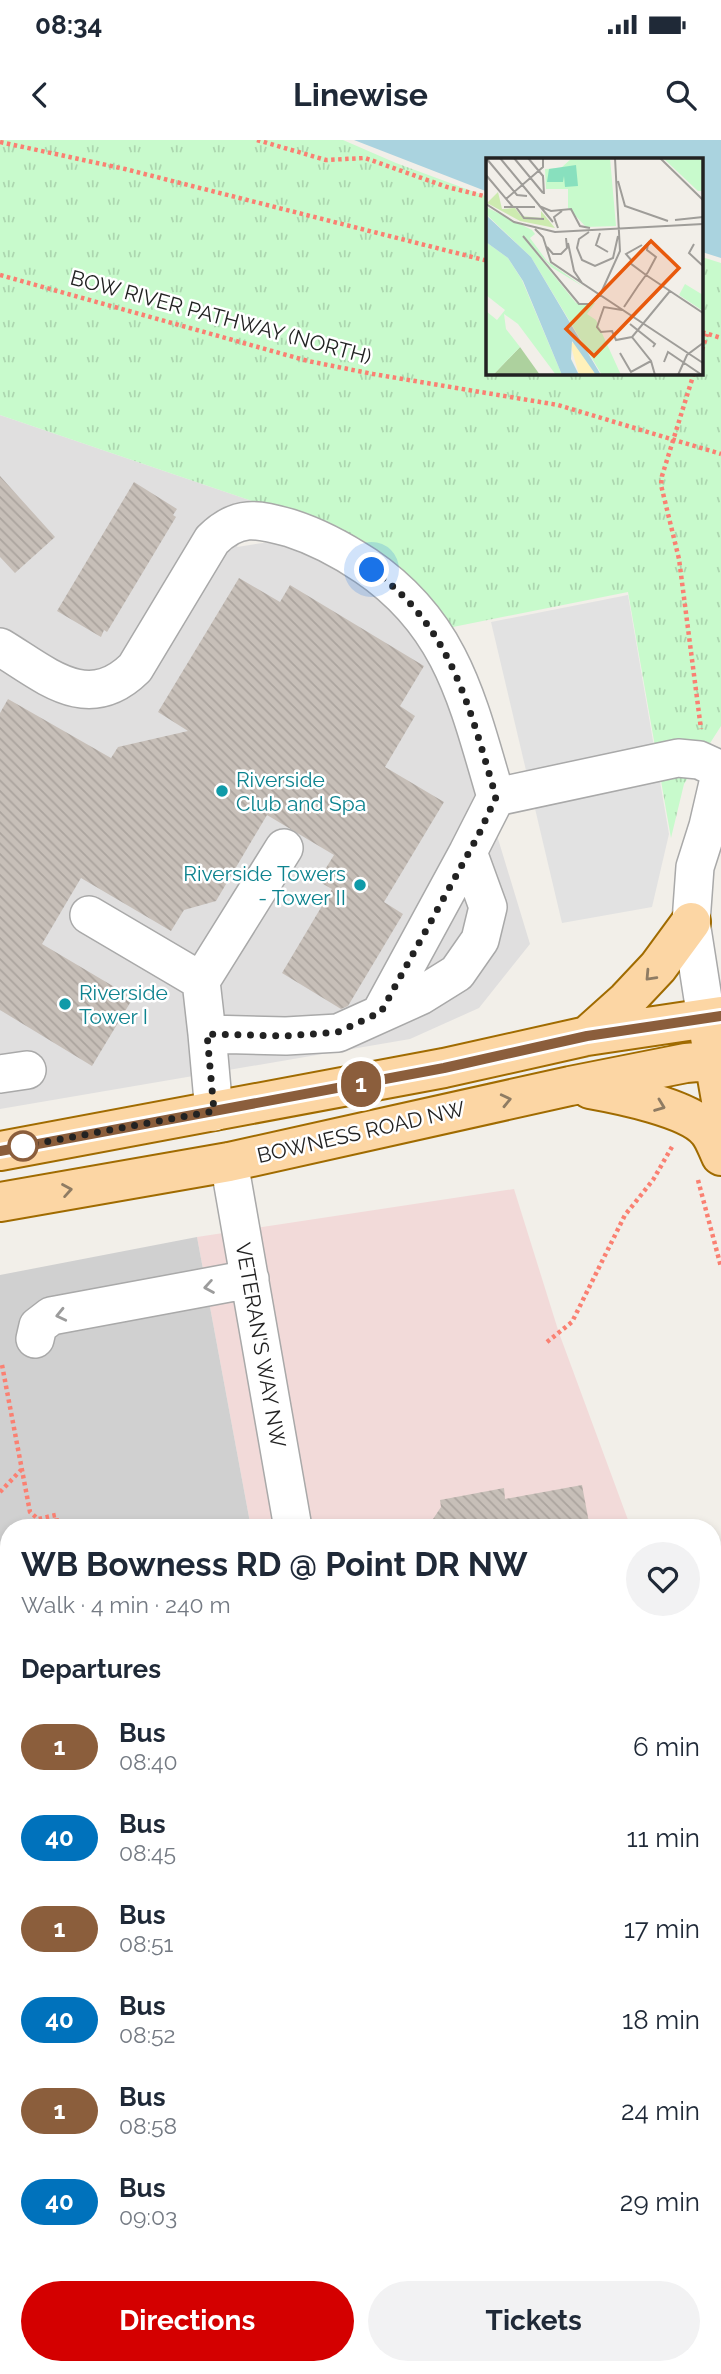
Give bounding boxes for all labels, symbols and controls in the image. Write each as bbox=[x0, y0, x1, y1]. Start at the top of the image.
text: 08:34 bbox=[35, 10, 102, 40]
icon: back bbox=[21, 76, 59, 114]
text: Linewise bbox=[293, 76, 428, 113]
icon: search bbox=[662, 76, 700, 114]
inset map bbox=[486, 158, 704, 374]
street label: BOW RIVER PATHWAY (NORTH) bbox=[68, 265, 374, 369]
your location bbox=[354, 552, 389, 587]
place label: Riverside Club and Spa bbox=[236, 767, 366, 816]
marker: Riverside Club and Spa bbox=[214, 783, 230, 799]
place label: Riverside Towers - Tower II bbox=[183, 861, 346, 910]
marker: Riverside Towers - Tower II bbox=[352, 877, 368, 893]
one-way arrow bbox=[645, 968, 658, 981]
place label: Riverside Tower I bbox=[79, 980, 168, 1029]
marker: Riverside Tower I bbox=[57, 996, 73, 1012]
line badge: 1 bbox=[338, 1061, 384, 1107]
text: 1 bbox=[355, 1069, 367, 1098]
one-way arrow bbox=[500, 1094, 512, 1108]
street label: BOWNESS ROAD NW bbox=[255, 1096, 467, 1168]
one-way arrow bbox=[654, 1098, 666, 1112]
unlabelled marker bbox=[8, 1131, 38, 1161]
one-way arrow bbox=[61, 1183, 73, 1198]
street label: VETERAN'S WAY NW bbox=[231, 1240, 291, 1450]
one-way arrow bbox=[203, 1278, 215, 1293]
one-way arrow bbox=[55, 1307, 67, 1321]
button: heart bbox=[626, 1542, 700, 1616]
text: WB Bowness RD @ Point DR NW bbox=[21, 1545, 528, 1584]
text: Walk · 4 min · 240 m bbox=[21, 1591, 231, 1618]
text: Departures bbox=[21, 1654, 161, 1684]
text: Bus bbox=[119, 1718, 166, 1748]
text: 1 bbox=[54, 1732, 65, 1761]
text: 6 min bbox=[633, 1732, 700, 1762]
text: 08:40 bbox=[119, 1748, 178, 1775]
text: Bus bbox=[119, 1809, 166, 1839]
text: 40 bbox=[45, 1823, 74, 1852]
text: 11 min bbox=[626, 1823, 700, 1853]
text: 08:45 bbox=[119, 1839, 176, 1866]
text: Bus bbox=[119, 1900, 166, 1930]
text: 1 bbox=[54, 1914, 65, 1943]
text: 17 min bbox=[624, 1914, 700, 1944]
text: 08:51 bbox=[119, 1930, 173, 1957]
text: Bus bbox=[119, 1991, 166, 2021]
text: 40 bbox=[45, 2005, 74, 2034]
text: 18 min bbox=[622, 2005, 700, 2035]
text: 08:52 bbox=[119, 2021, 176, 2048]
text: Bus bbox=[119, 2082, 166, 2112]
text: 1 bbox=[54, 2096, 65, 2125]
text: 24 min bbox=[621, 2096, 700, 2126]
text: 08:58 bbox=[119, 2112, 177, 2139]
text: Bus bbox=[119, 2173, 166, 2203]
text: 40 bbox=[45, 2187, 74, 2216]
text: 29 min bbox=[620, 2187, 700, 2217]
text: 09:03 bbox=[119, 2203, 177, 2230]
button: Directions bbox=[21, 2281, 354, 2361]
button: Tickets bbox=[368, 2281, 700, 2361]

